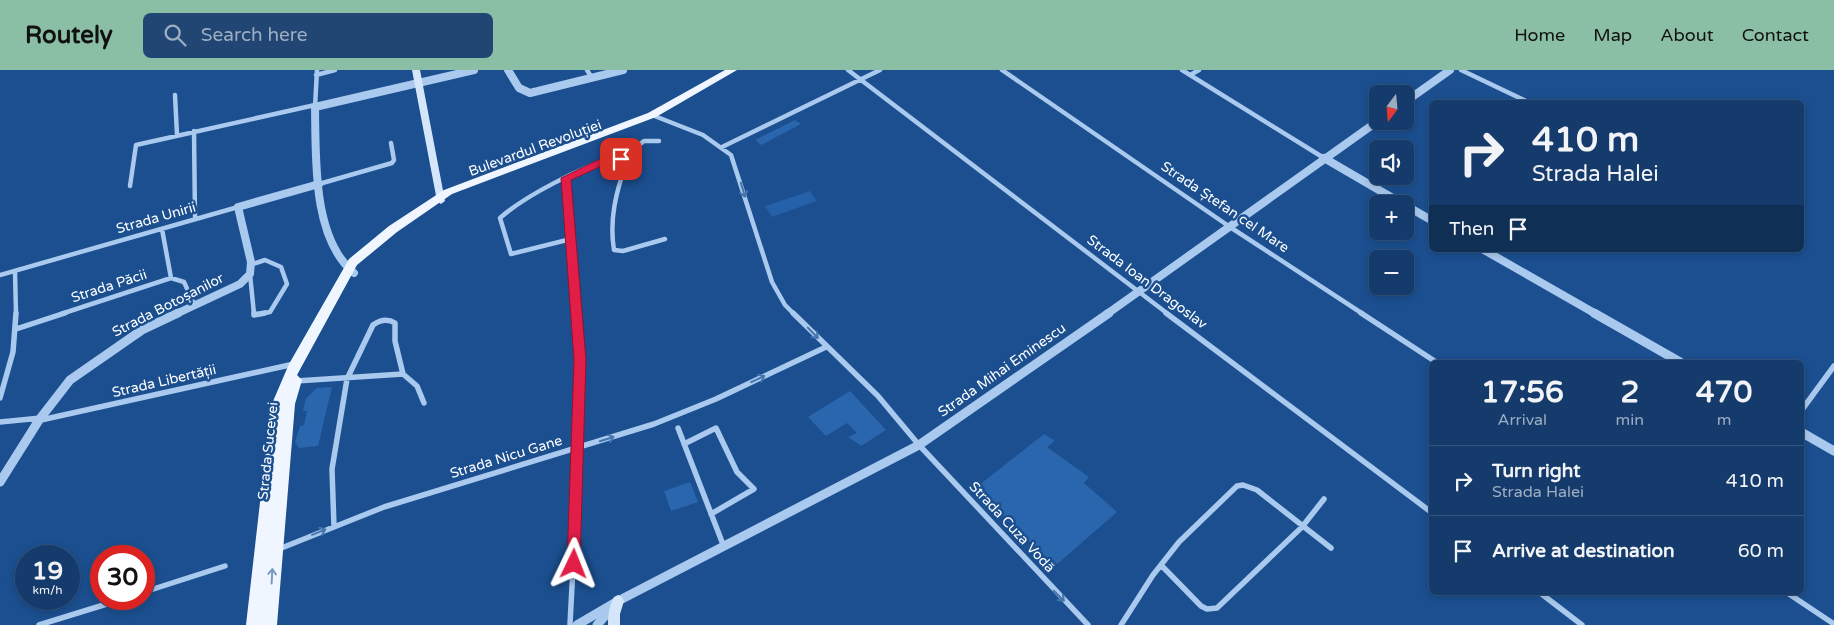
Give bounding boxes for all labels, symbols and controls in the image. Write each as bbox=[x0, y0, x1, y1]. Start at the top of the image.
search box bbox=[143, 13, 493, 58]
text: Routely bbox=[25, 21, 113, 50]
icon: search bbox=[161, 21, 189, 49]
text: Search here bbox=[201, 24, 308, 46]
text: Home bbox=[1514, 24, 1565, 46]
text: Map bbox=[1593, 24, 1632, 46]
text: About bbox=[1660, 24, 1714, 46]
text: Contact bbox=[1742, 24, 1809, 46]
north arrow bbox=[1369, 85, 1414, 130]
map controls bbox=[1369, 85, 1414, 295]
street label: Bulevardul Revoluției bbox=[466, 116, 604, 180]
text: 410 m bbox=[1532, 119, 1639, 161]
icon: right bbox=[1449, 120, 1514, 185]
pin bbox=[600, 138, 642, 180]
button: sound bbox=[1369, 140, 1414, 185]
icon: arrive bbox=[607, 145, 635, 173]
street label: Strada Ștefan cel Mare bbox=[1158, 158, 1292, 256]
text: Strada Halei bbox=[1532, 161, 1659, 187]
one-way arrow bbox=[738, 181, 748, 197]
button: + bbox=[1369, 195, 1414, 240]
street label: Strada Unirii bbox=[114, 199, 198, 237]
icon: arrive bbox=[1504, 215, 1532, 243]
text: Then bbox=[1449, 218, 1494, 240]
street label: Strada Ioan Dragoslav bbox=[1084, 231, 1211, 333]
button: − bbox=[1369, 250, 1414, 295]
street label: Strada Păcii bbox=[69, 266, 149, 306]
street label: Strada Botoșanilor bbox=[109, 269, 227, 341]
street label: Strada Mihai Eminescu bbox=[935, 319, 1069, 421]
one-way arrow bbox=[806, 327, 819, 339]
street label: Strada Libertății bbox=[110, 361, 218, 401]
one-way arrow bbox=[750, 374, 765, 384]
text: 17:56 bbox=[1481, 374, 1564, 411]
text: 2 bbox=[1620, 374, 1639, 411]
text: 470 bbox=[1696, 374, 1752, 411]
street label: Strada Sucevei bbox=[254, 401, 282, 501]
text: Arrival bbox=[1498, 410, 1547, 430]
text: min bbox=[1616, 410, 1644, 430]
text: m bbox=[1717, 410, 1731, 430]
street label: Strada Nicu Gane bbox=[448, 432, 564, 482]
one-way arrow bbox=[598, 433, 614, 443]
text: Turn right bbox=[1492, 460, 1580, 482]
icon: right bbox=[1449, 467, 1477, 495]
text: 410 m bbox=[1726, 470, 1784, 492]
street label: Strada Cuza Vodă bbox=[966, 478, 1058, 576]
text: Strada Halei bbox=[1492, 482, 1584, 502]
one-way arrow bbox=[311, 527, 326, 537]
position arrow bbox=[547, 537, 599, 589]
icon: arrive bbox=[1449, 537, 1477, 565]
text: Arrive at destination bbox=[1492, 540, 1675, 562]
text: 60 m bbox=[1738, 540, 1784, 562]
speed limit sign: 30 bbox=[90, 545, 155, 610]
text: 19 bbox=[32, 556, 63, 586]
one-way arrow bbox=[268, 569, 277, 585]
text: km/h bbox=[32, 583, 63, 597]
one-way arrow bbox=[1053, 590, 1066, 602]

